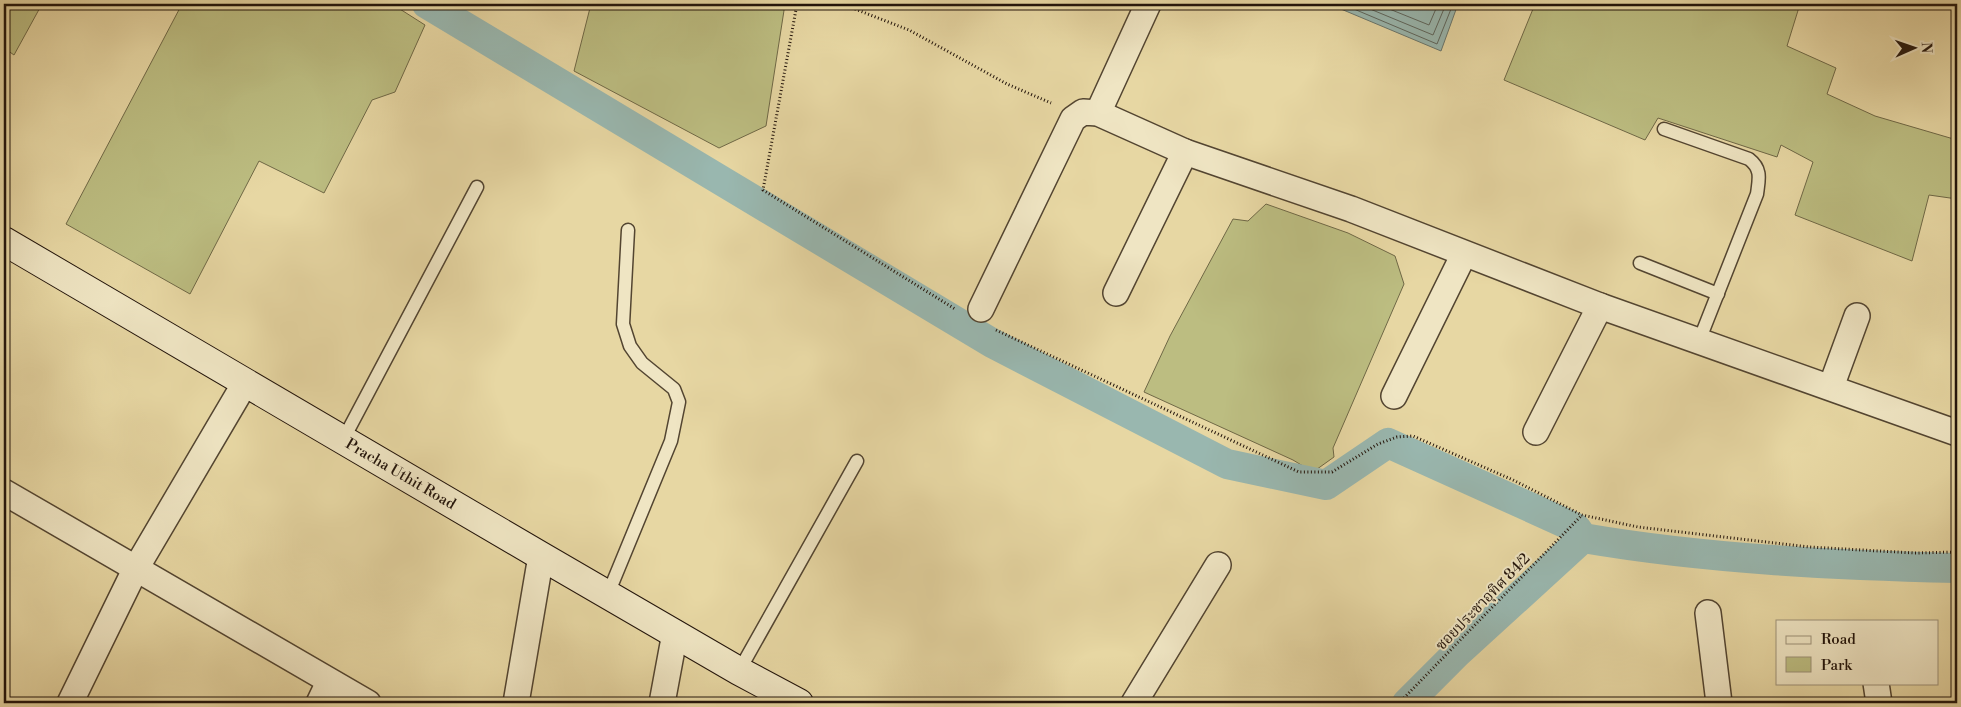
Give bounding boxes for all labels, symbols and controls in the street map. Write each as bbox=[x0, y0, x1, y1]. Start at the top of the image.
north arrow bbox=[1888, 22, 1938, 72]
text: N bbox=[1917, 42, 1935, 53]
street label: Pracha Uthit Road bbox=[342, 434, 460, 514]
street label: ซอยประชาอุทิศ 84/2 bbox=[1432, 549, 1535, 655]
legend bbox=[1776, 620, 1938, 684]
text: Road bbox=[1821, 630, 1856, 649]
text: Park bbox=[1821, 656, 1853, 675]

